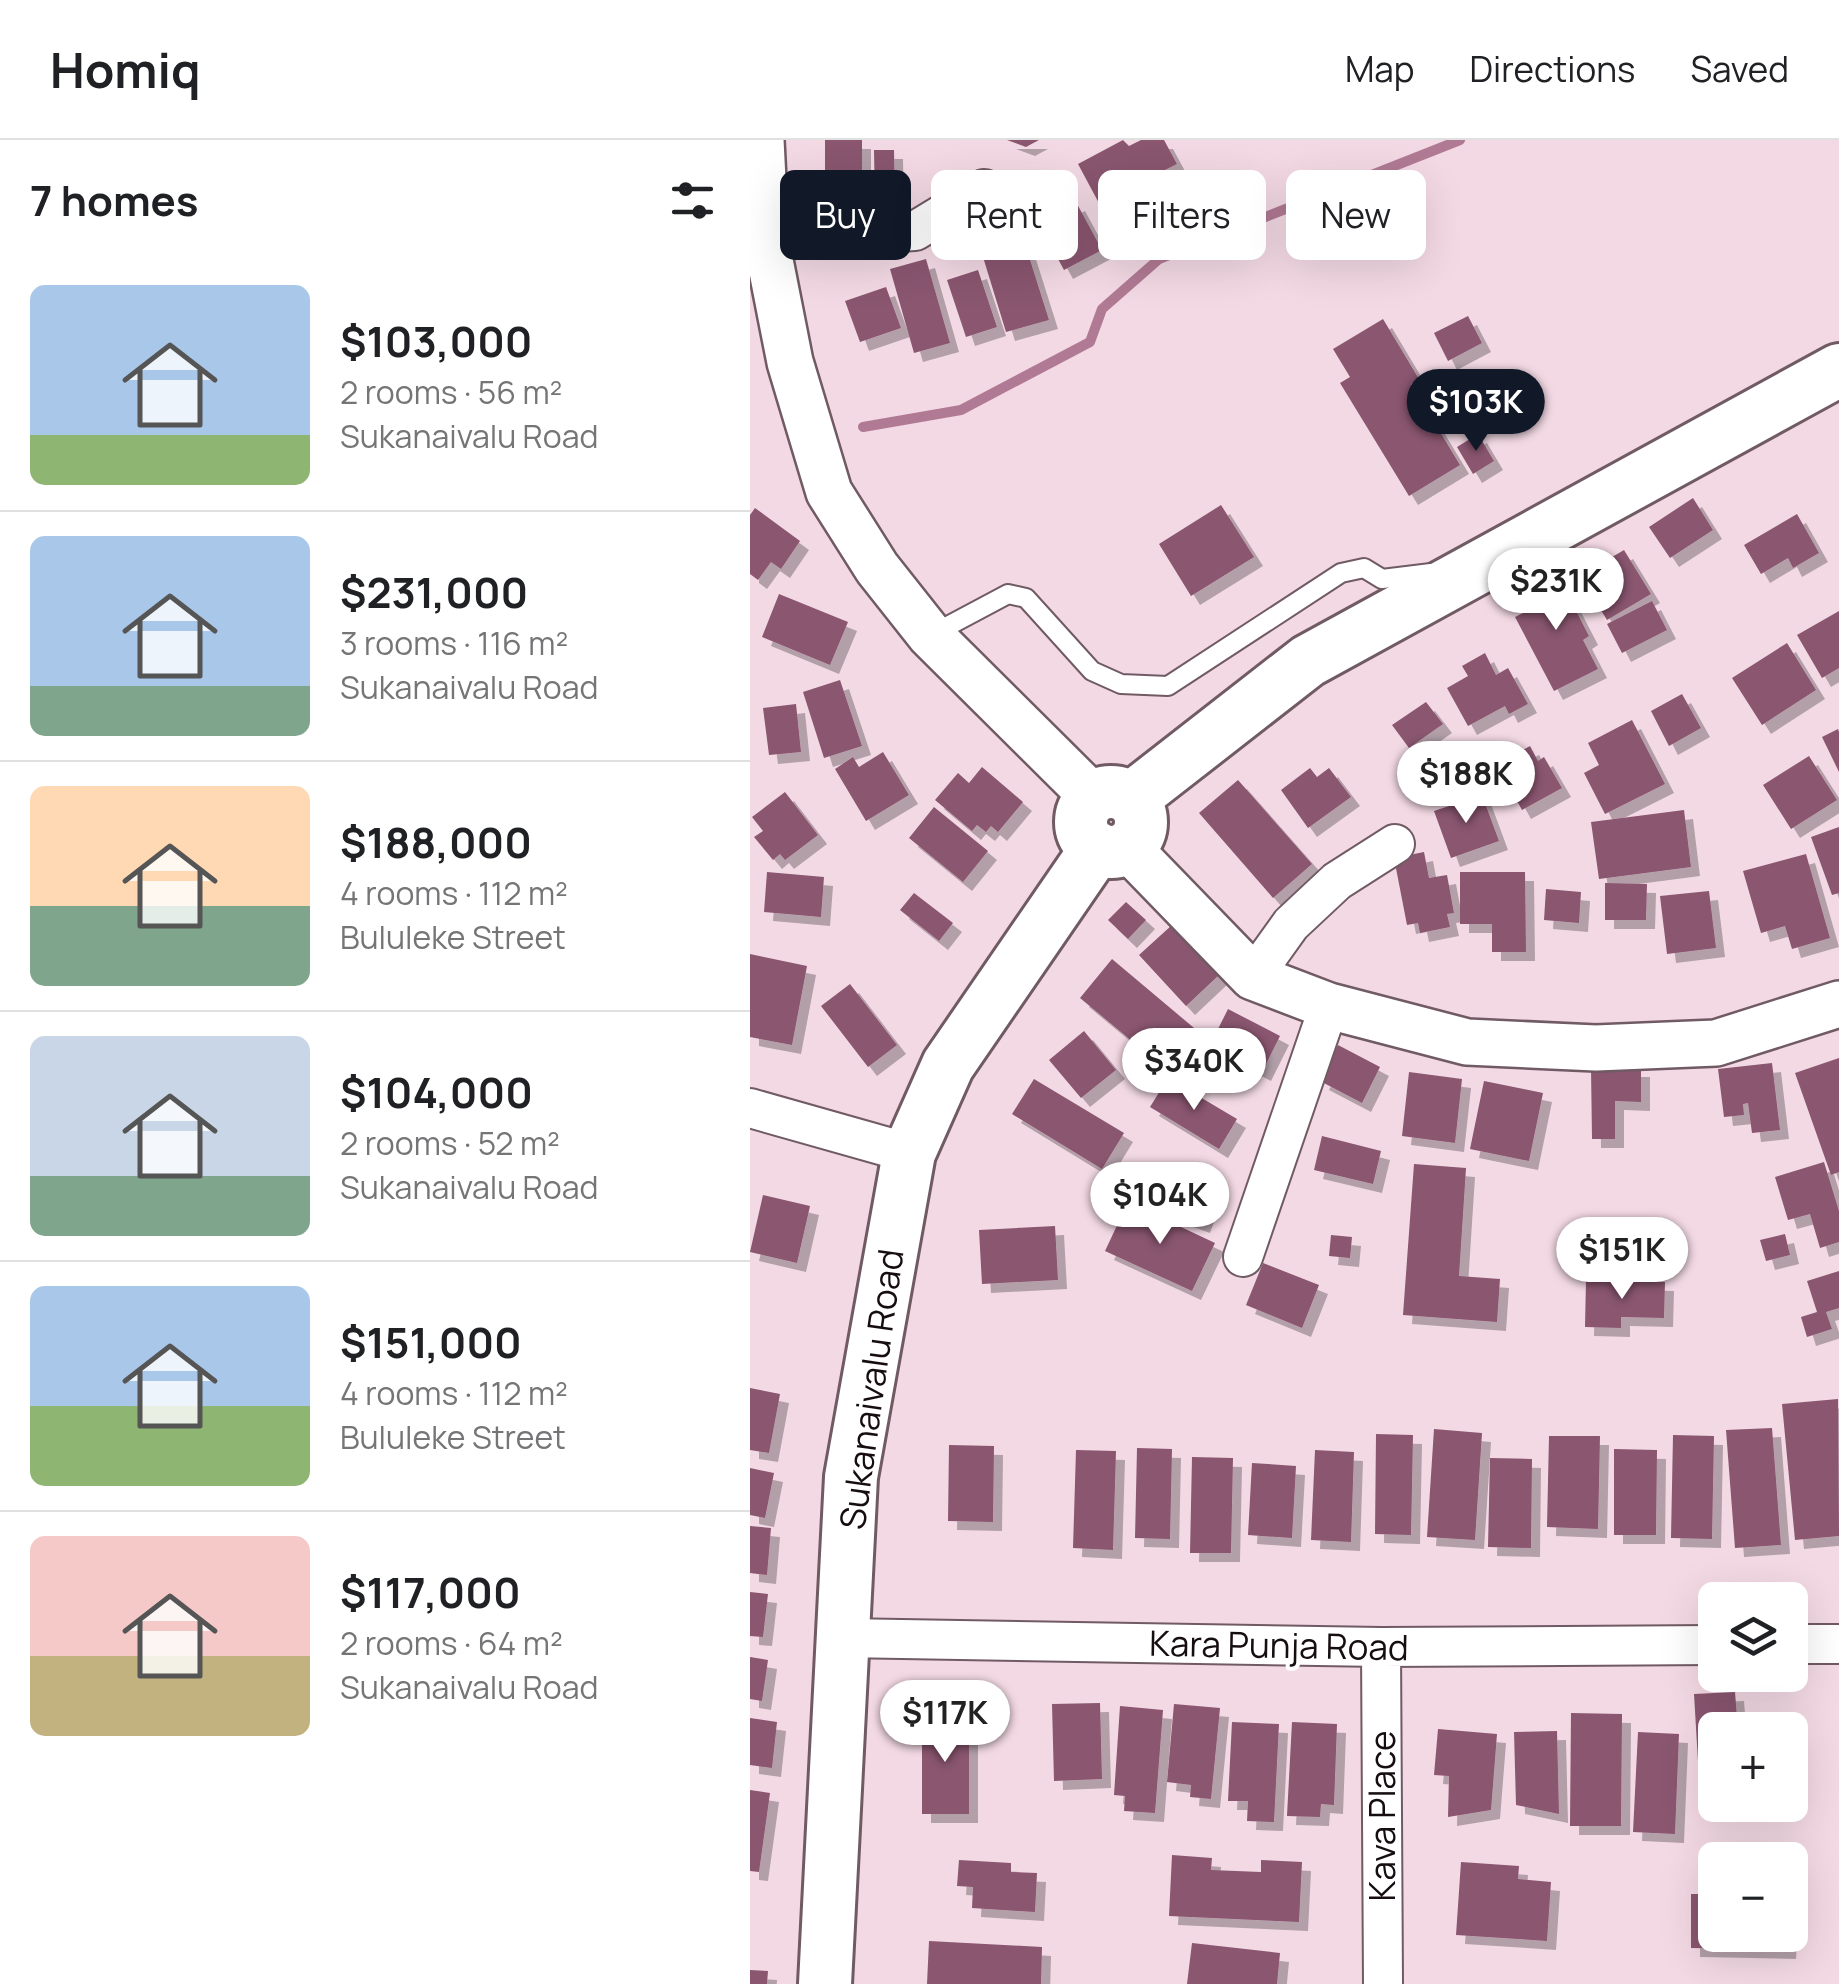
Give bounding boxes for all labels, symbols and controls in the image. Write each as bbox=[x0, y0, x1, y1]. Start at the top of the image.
text: Homiq bbox=[50, 37, 201, 102]
text: Map bbox=[1345, 45, 1415, 93]
text: Directions bbox=[1470, 45, 1635, 93]
text: Saved bbox=[1690, 45, 1789, 93]
chip: Buy bbox=[780, 170, 911, 260]
chip: Rent bbox=[931, 170, 1078, 260]
chip: Filters bbox=[1098, 170, 1266, 260]
chip: New bbox=[1286, 170, 1426, 260]
text: 7 homes bbox=[30, 171, 198, 229]
icon: filters bbox=[665, 173, 720, 228]
text: $103,000 bbox=[340, 312, 533, 370]
icon: home bbox=[110, 325, 230, 445]
pin: $103K bbox=[1406, 369, 1546, 454]
text: 2 rooms · 56 m² bbox=[340, 370, 562, 414]
text: $103K bbox=[1429, 379, 1523, 423]
text: Sukanaivalu Road bbox=[340, 414, 598, 458]
pin: $231K bbox=[1486, 548, 1626, 633]
text: $231K bbox=[1510, 558, 1602, 602]
text: $231,000 bbox=[340, 563, 528, 621]
icon: home bbox=[110, 576, 230, 696]
text: 3 rooms · 116 m² bbox=[340, 621, 568, 665]
text: Sukanaivalu Road bbox=[340, 665, 598, 709]
pin: $188K bbox=[1396, 741, 1536, 826]
text: $188K bbox=[1419, 751, 1513, 795]
text: $188,000 bbox=[340, 813, 532, 871]
icon: home bbox=[110, 826, 230, 946]
text: 4 rooms · 112 m² bbox=[340, 871, 568, 915]
text: Bululeke Street bbox=[340, 915, 566, 959]
pin: $340K bbox=[1124, 1028, 1264, 1113]
text: $340K bbox=[1144, 1038, 1244, 1082]
text: $104,000 bbox=[340, 1063, 533, 1121]
icon: home bbox=[110, 1076, 230, 1196]
text: 2 rooms · 52 m² bbox=[340, 1121, 560, 1165]
pin: $104K bbox=[1090, 1162, 1230, 1247]
text: Sukanaivalu Road bbox=[340, 1165, 598, 1209]
text: $104K bbox=[1112, 1172, 1208, 1216]
pin: $151K bbox=[1552, 1217, 1692, 1302]
text: $151K bbox=[1578, 1227, 1666, 1271]
street label: Sukanaivalu Road bbox=[828, 1246, 914, 1532]
text: $151,000 bbox=[340, 1313, 522, 1371]
icon: home bbox=[110, 1326, 230, 1446]
text: 4 rooms · 112 m² bbox=[340, 1371, 568, 1415]
text: Bululeke Street bbox=[340, 1415, 566, 1459]
text: $117,000 bbox=[340, 1563, 521, 1621]
icon: home bbox=[110, 1576, 230, 1696]
map controls bbox=[1698, 1582, 1808, 1952]
button: layers bbox=[1698, 1582, 1808, 1692]
street label: Kara Punja Road bbox=[1149, 1619, 1409, 1671]
text: 2 rooms · 64 m² bbox=[340, 1621, 563, 1665]
text: Sukanaivalu Road bbox=[340, 1665, 598, 1709]
pin: $117K bbox=[875, 1680, 1015, 1765]
text: $117K bbox=[902, 1690, 988, 1734]
button: + bbox=[1698, 1712, 1808, 1822]
street label: Kava Place bbox=[1358, 1731, 1406, 1901]
button: − bbox=[1698, 1842, 1808, 1952]

